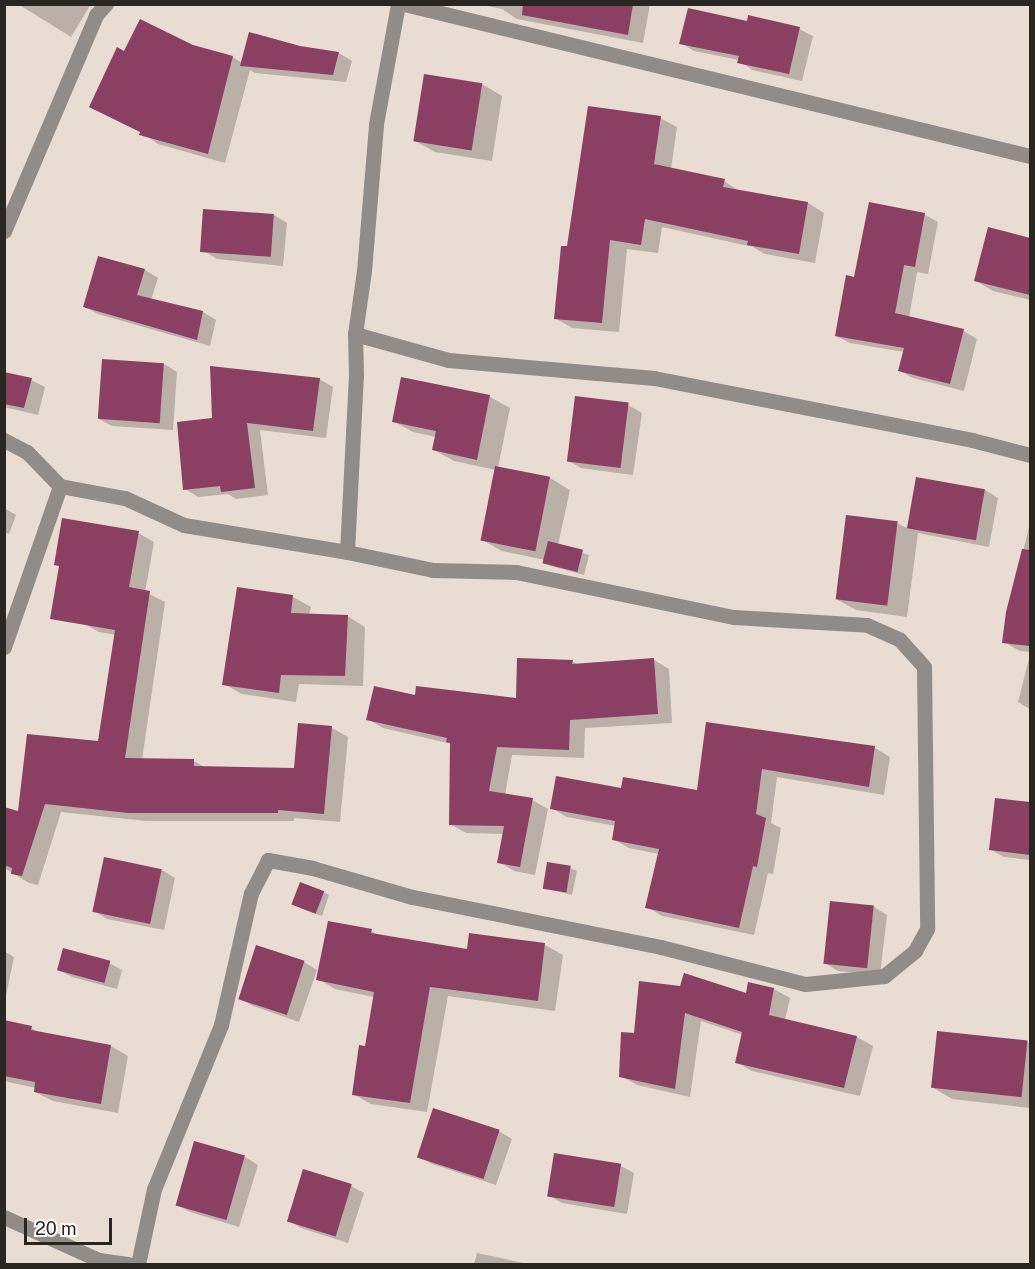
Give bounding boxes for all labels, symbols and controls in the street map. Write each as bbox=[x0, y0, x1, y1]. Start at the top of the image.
scale bar bbox=[27, 1206, 116, 1244]
text: 20 m bbox=[35, 1218, 77, 1239]

